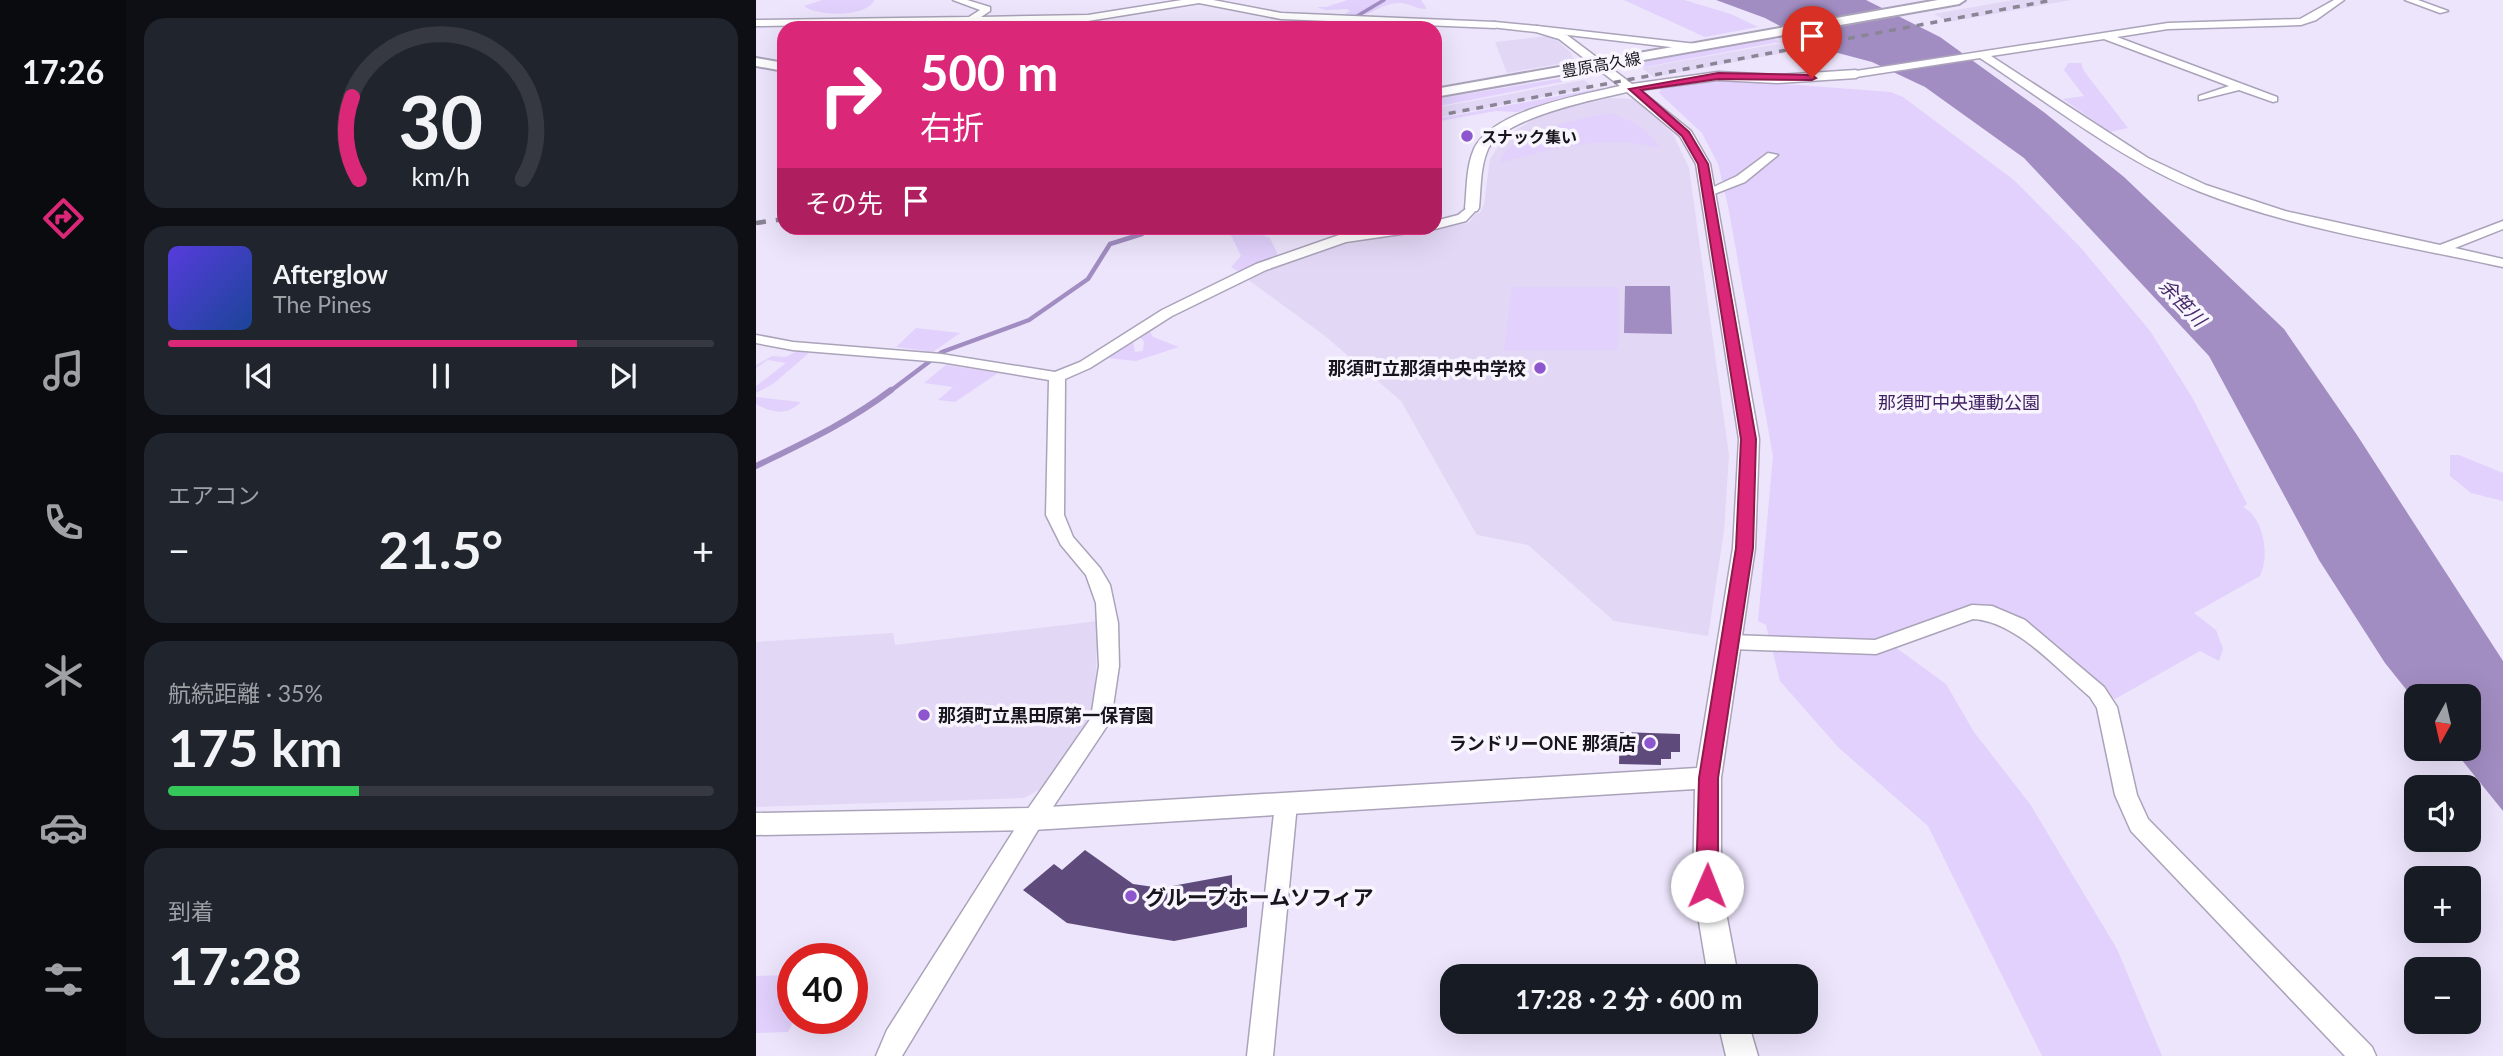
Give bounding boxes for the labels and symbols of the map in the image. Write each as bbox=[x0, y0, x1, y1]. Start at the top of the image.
pin bbox=[1782, 6, 1842, 78]
street label: 豊原高久線 bbox=[1560, 48, 1642, 80]
place label: スナック集い bbox=[1481, 127, 1577, 146]
marker: スナック集い bbox=[1459, 128, 1475, 144]
water label: 余笹川 bbox=[2155, 274, 2212, 332]
place label: 那須町立那須中央中学校 bbox=[1328, 357, 1526, 379]
marker: 那須町立那須中央中学校 bbox=[1532, 360, 1548, 376]
park label: 那須町中央運動公園 bbox=[1878, 391, 2040, 413]
north arrow bbox=[2404, 684, 2482, 761]
place label: 那須町立黒田原第一保育園 bbox=[938, 704, 1154, 726]
marker: 那須町立黒田原第一保育園 bbox=[916, 707, 932, 723]
place label: ランドリーONE 那須店 bbox=[1449, 732, 1636, 754]
marker: ランドリーONE 那須店 bbox=[1642, 735, 1658, 751]
position arrow bbox=[1670, 849, 1744, 923]
place label: グループホームソフィア bbox=[1145, 884, 1374, 909]
marker: グループホームソフィア bbox=[1123, 888, 1139, 904]
speed limit sign: 40 bbox=[777, 943, 868, 1034]

